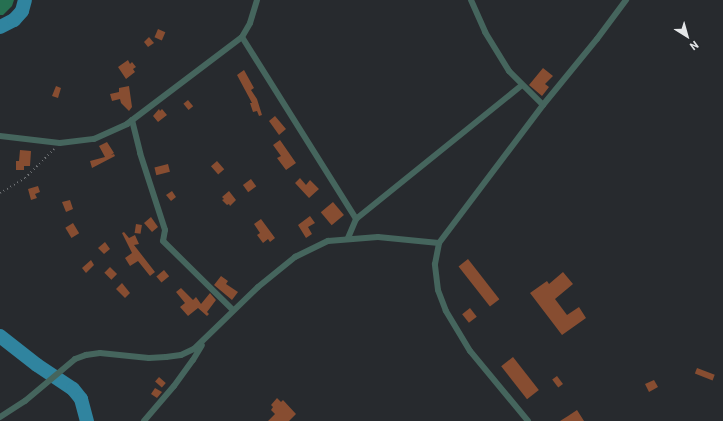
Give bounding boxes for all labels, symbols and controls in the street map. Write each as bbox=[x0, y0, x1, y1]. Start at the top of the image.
north arrow bbox=[667, 16, 707, 56]
text: N bbox=[688, 39, 701, 53]

